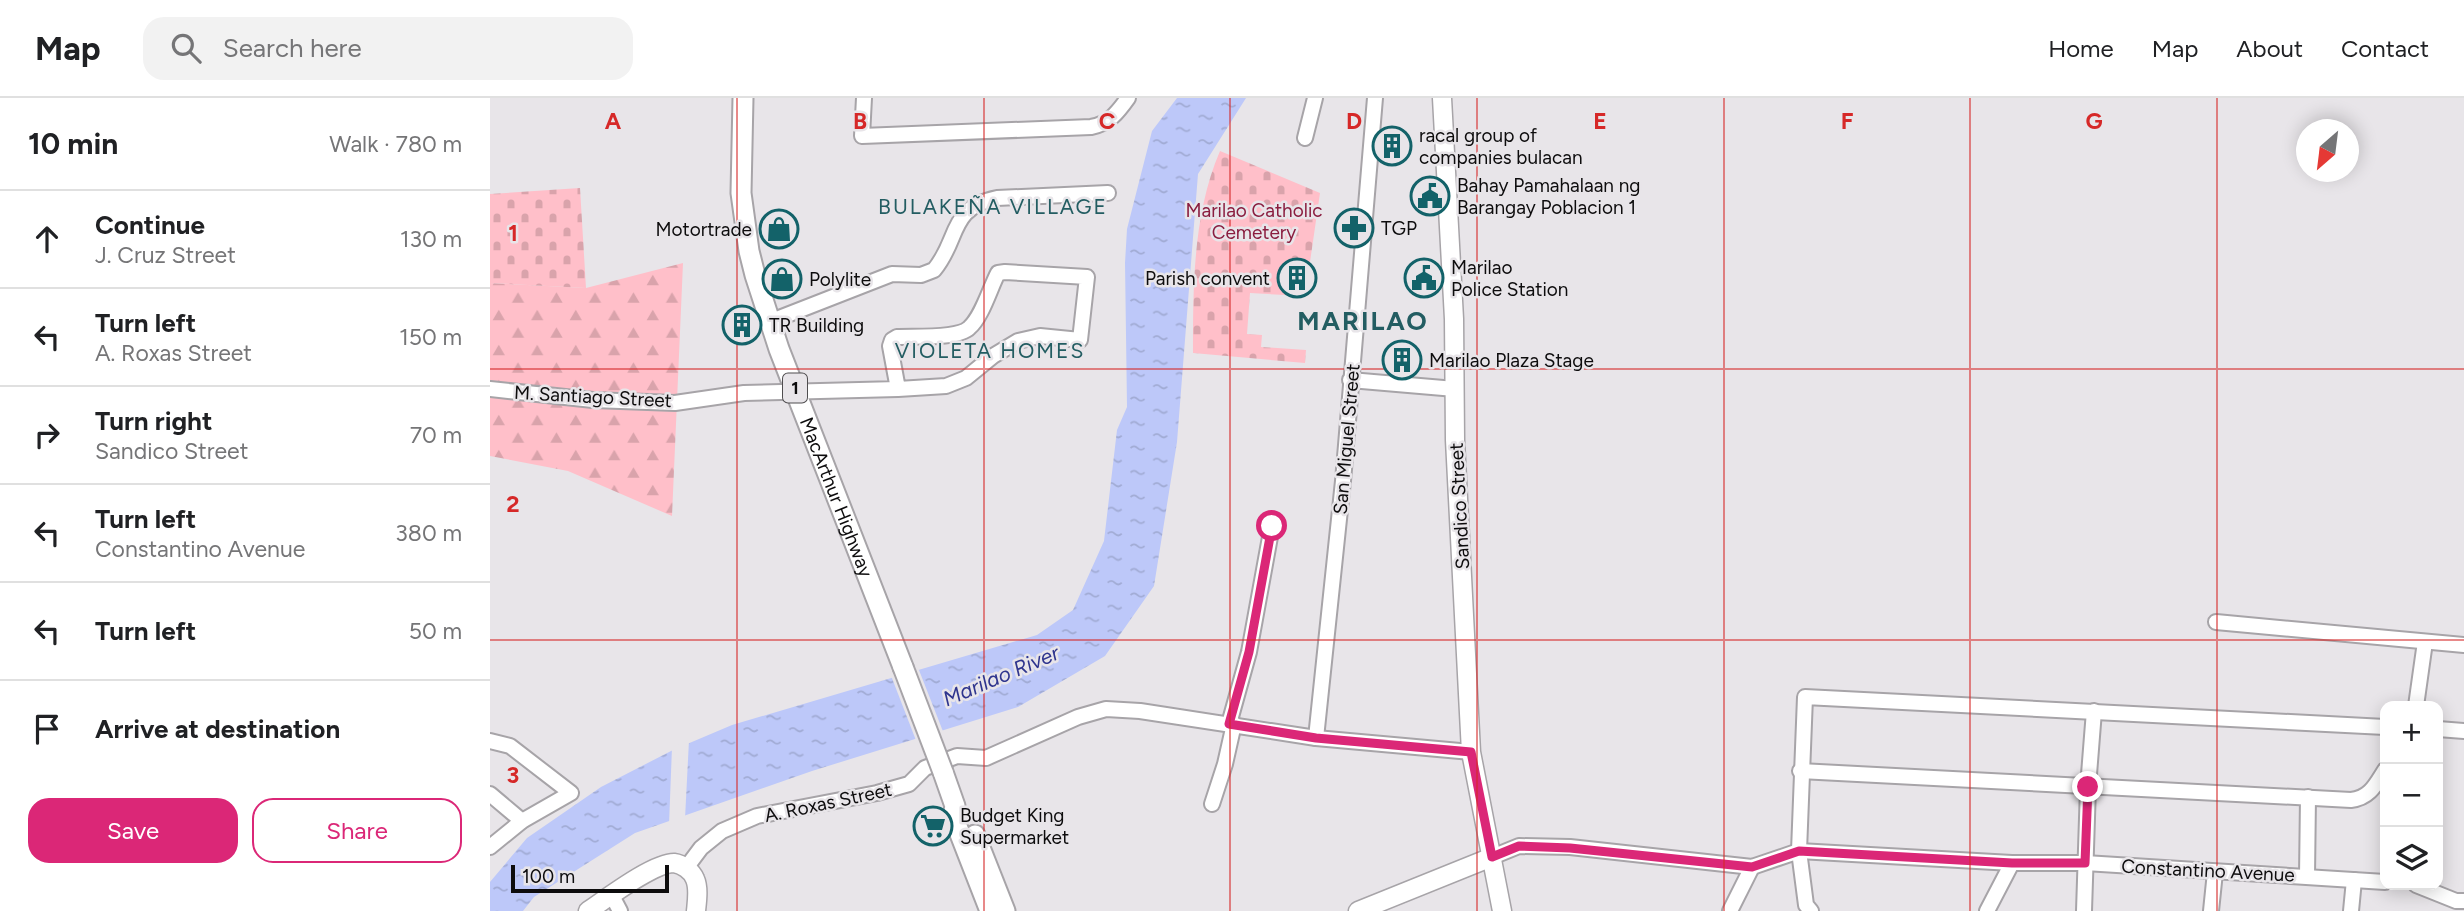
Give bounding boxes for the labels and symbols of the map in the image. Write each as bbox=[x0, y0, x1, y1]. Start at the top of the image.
text: A bbox=[605, 107, 622, 135]
text: B bbox=[853, 107, 867, 135]
text: C bbox=[1099, 107, 1116, 135]
text: D bbox=[1346, 107, 1362, 135]
text: E bbox=[1593, 107, 1607, 135]
text: F bbox=[1841, 107, 1854, 135]
text: G bbox=[2085, 107, 2103, 135]
north arrow bbox=[2296, 119, 2359, 182]
place label: racal group of companies bulacan bbox=[1419, 124, 1583, 169]
building icon: racal group of companies bulacan bbox=[1371, 125, 1413, 167]
place label: Bahay Pamahalaan ng Barangay Poblacion 1 bbox=[1457, 174, 1640, 219]
public building icon: Bahay Pamahalaan ng Barangay Poblacion 1 bbox=[1409, 175, 1451, 217]
district label: BULAKEÑA VILLAGE bbox=[878, 194, 1108, 219]
park label: Marilao Catholic Cemetery bbox=[1185, 199, 1323, 244]
pharmacy icon: TGP bbox=[1333, 207, 1375, 249]
shop icon: Motortrade bbox=[758, 208, 800, 250]
place label: TGP bbox=[1381, 217, 1417, 240]
place label: Motortrade bbox=[656, 218, 752, 241]
text: 1 bbox=[508, 219, 518, 247]
place label: Marilao Police Station bbox=[1451, 256, 1568, 301]
building icon: Parish convent bbox=[1276, 257, 1318, 299]
public building icon: Marilao Police Station bbox=[1403, 257, 1445, 299]
shop icon: Polylite bbox=[761, 258, 803, 300]
place label: Parish convent bbox=[1145, 267, 1270, 290]
place label: Polylite bbox=[809, 268, 871, 291]
building icon: TR Building bbox=[721, 304, 763, 346]
district label: MARILAO bbox=[1297, 305, 1429, 337]
place label: TR Building bbox=[769, 314, 864, 337]
district label: VIOLETA HOMES bbox=[895, 338, 1085, 363]
building icon: Marilao Plaza Stage bbox=[1381, 339, 1423, 381]
place label: Marilao Plaza Stage bbox=[1429, 349, 1594, 372]
street label: San Miguel Street bbox=[1328, 363, 1365, 515]
road number: 1 bbox=[783, 374, 807, 402]
street label: M. Santiago Street bbox=[513, 381, 672, 412]
street label: MacArthur Highway bbox=[795, 414, 878, 580]
street label: Sandico Street bbox=[1445, 442, 1474, 570]
text: 2 bbox=[506, 490, 520, 518]
route start bbox=[1256, 510, 1287, 541]
water label: Marilao River bbox=[939, 640, 1063, 711]
text: 3 bbox=[507, 761, 519, 789]
route end bbox=[2072, 771, 2103, 802]
street label: A. Roxas Street bbox=[762, 778, 894, 827]
place label: Budget King Supermarket bbox=[960, 804, 1069, 849]
supermarket icon: Budget King Supermarket bbox=[912, 805, 954, 847]
street label: Constantino Avenue bbox=[2121, 854, 2295, 887]
scale bar bbox=[511, 862, 668, 894]

